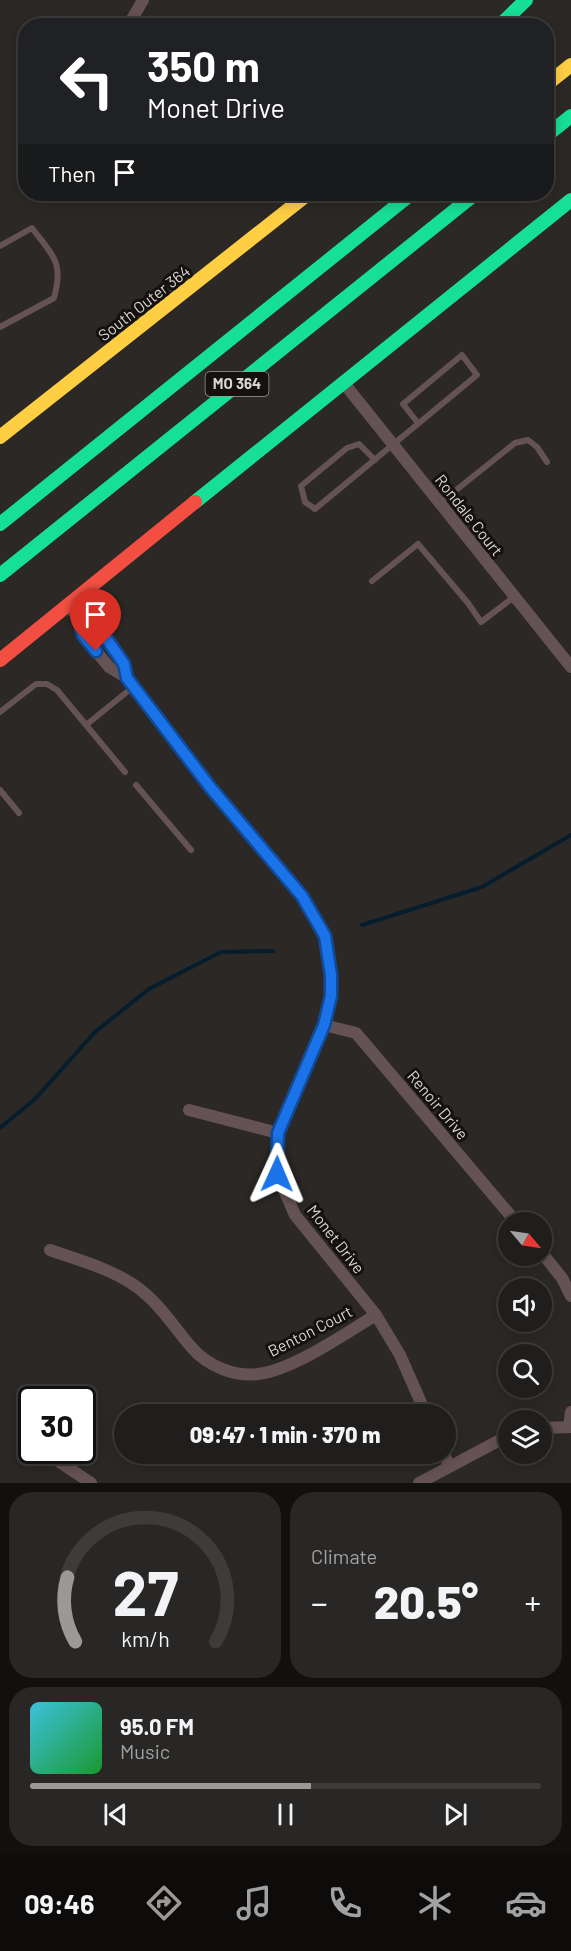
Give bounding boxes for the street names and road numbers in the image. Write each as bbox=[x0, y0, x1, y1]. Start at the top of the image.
street label: South Outer 364 bbox=[94, 261, 193, 344]
road number: MO 364 bbox=[206, 372, 268, 396]
street label: Rondale Court bbox=[432, 470, 507, 559]
street label: Renoir Drive bbox=[404, 1066, 473, 1143]
street label: Monet Drive bbox=[304, 1201, 369, 1277]
street label: Benton Court bbox=[264, 1301, 355, 1360]

